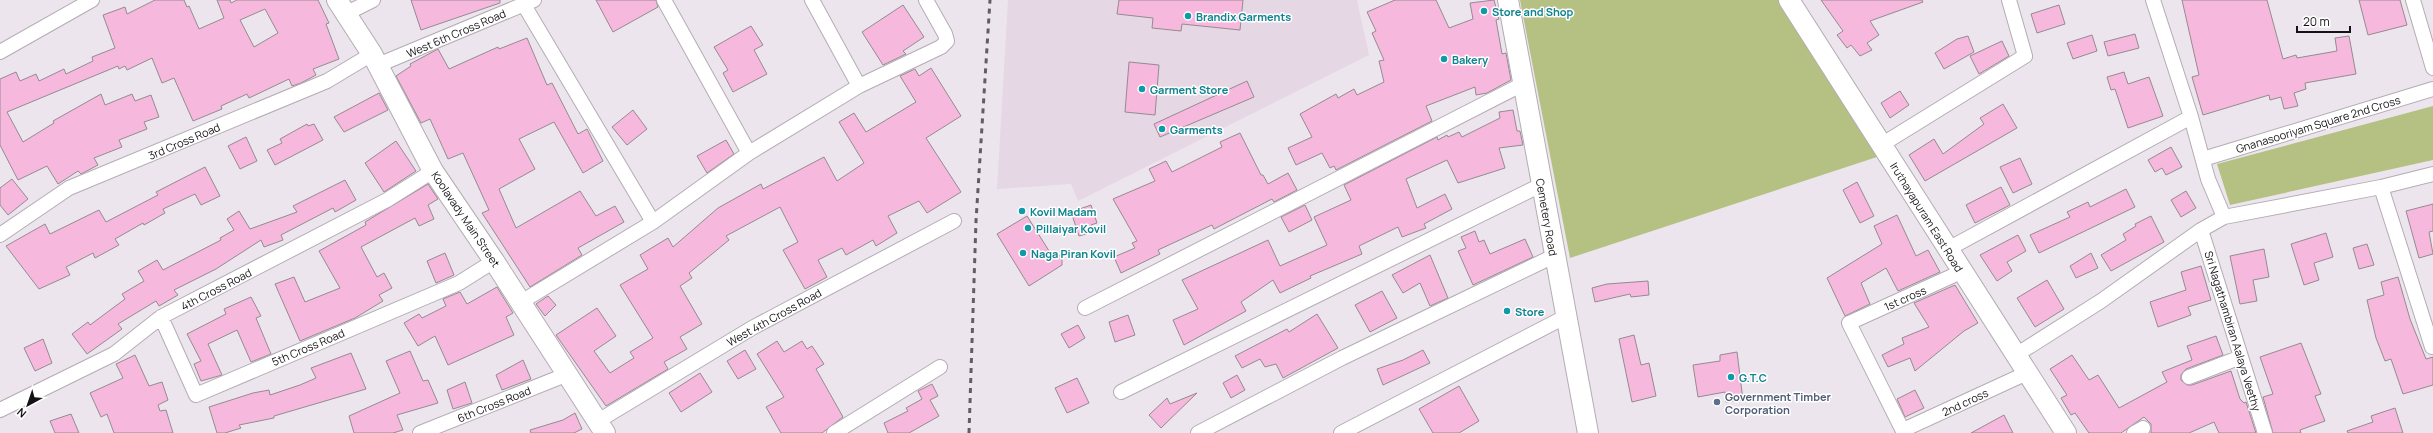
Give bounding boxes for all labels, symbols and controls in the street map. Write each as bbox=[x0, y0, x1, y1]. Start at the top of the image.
place label: Store and Shop bbox=[1492, 4, 1574, 19]
street label: West 6th Cross Road bbox=[404, 5, 508, 61]
marker: Store and Shop bbox=[1479, 6, 1489, 16]
scale bar bbox=[2297, 8, 2350, 34]
place label: Brandix Garments bbox=[1196, 9, 1291, 24]
marker: Brandix Garments bbox=[1183, 11, 1193, 21]
text: 20 m bbox=[2303, 13, 2330, 30]
place label: Bakery bbox=[1452, 52, 1489, 67]
marker: Bakery bbox=[1439, 54, 1449, 64]
place label: Garment Store bbox=[1150, 82, 1229, 97]
marker: Garment Store bbox=[1137, 84, 1147, 94]
street label: Gnanasooriyam Square 2nd Cross bbox=[2234, 92, 2402, 156]
street label: 3rd Cross Road bbox=[146, 119, 222, 163]
place label: Garments bbox=[1170, 122, 1223, 137]
marker: Garments bbox=[1157, 124, 1167, 134]
street label: Iruthayapuram East Road bbox=[1887, 159, 1967, 275]
street label: Koolavady Main Street bbox=[428, 168, 504, 270]
street label: Cemetery Road bbox=[1533, 177, 1561, 257]
place label: Kovil Madam bbox=[1030, 204, 1097, 219]
marker: Kovil Madam bbox=[1017, 206, 1027, 216]
place label: Pillaiyar Kovil bbox=[1036, 221, 1106, 236]
marker: Pillaiyar Kovil bbox=[1023, 223, 1033, 233]
place label: Naga Piran Kovil bbox=[1031, 246, 1116, 261]
marker: Naga Piran Kovil bbox=[1018, 248, 1028, 258]
street label: Sri Nagathambiran Aalaya Veethy bbox=[2201, 249, 2265, 413]
street label: 4th Cross Road bbox=[178, 265, 254, 313]
street label: 1st cross bbox=[1882, 282, 1929, 314]
street label: West 4th Cross Road bbox=[724, 285, 824, 349]
place label: Store bbox=[1515, 304, 1545, 319]
marker: Store bbox=[1502, 306, 1512, 316]
street label: 5th Cross Road bbox=[269, 325, 347, 369]
place label: G.T.C bbox=[1739, 370, 1767, 385]
marker: G.T.C bbox=[1726, 372, 1736, 382]
street label: 6th Cross Road bbox=[455, 382, 533, 426]
north arrow bbox=[8, 385, 48, 425]
street label: 2nd cross bbox=[1939, 385, 1991, 419]
place label: Government Timber Corporation bbox=[1725, 389, 1832, 417]
marker: Government Timber Corporation bbox=[1712, 397, 1722, 407]
text: N bbox=[13, 405, 29, 421]

